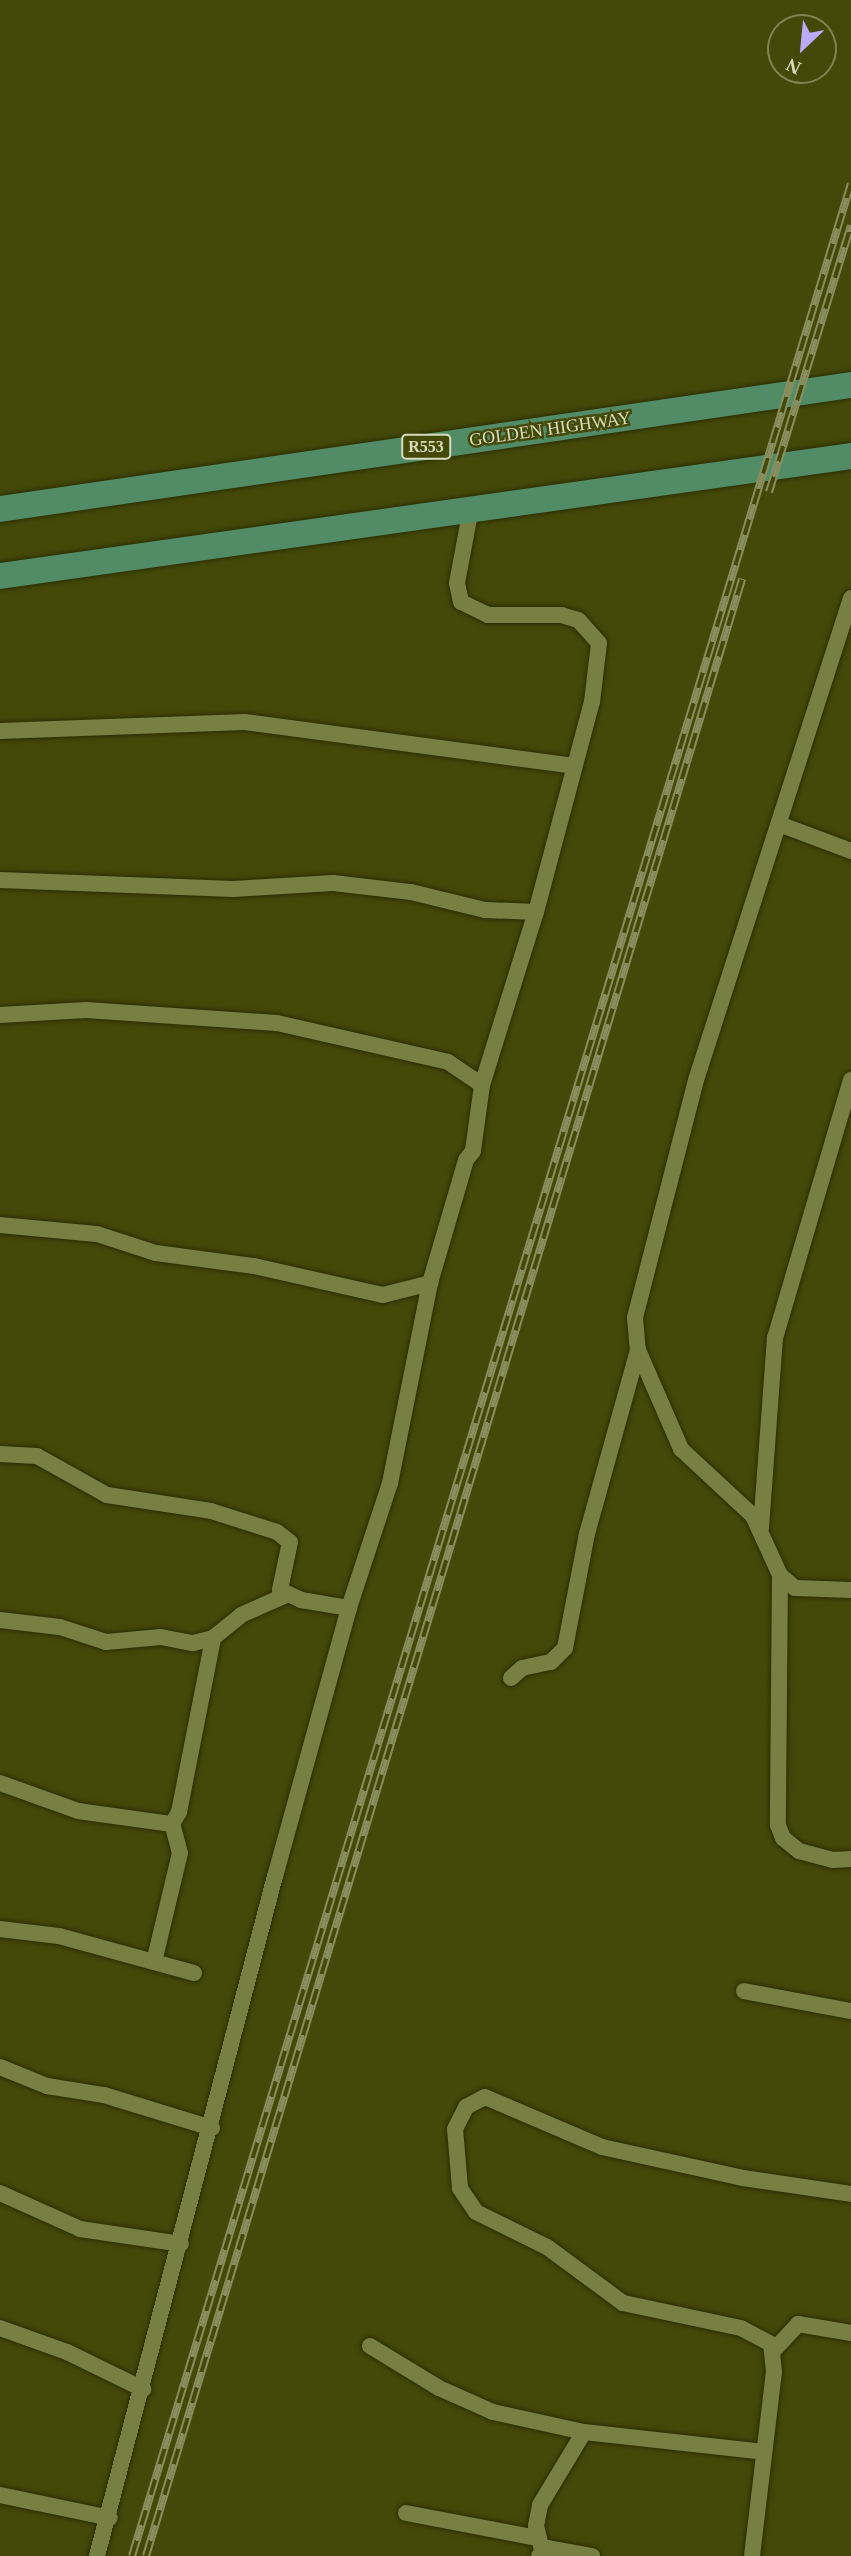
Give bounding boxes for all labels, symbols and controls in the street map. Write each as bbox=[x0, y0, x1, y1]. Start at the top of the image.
north arrow bbox=[767, 14, 837, 84]
text: N bbox=[783, 54, 804, 79]
street label: GOLDEN HIGHWAY bbox=[468, 407, 632, 451]
road number: R553 bbox=[400, 434, 452, 460]

